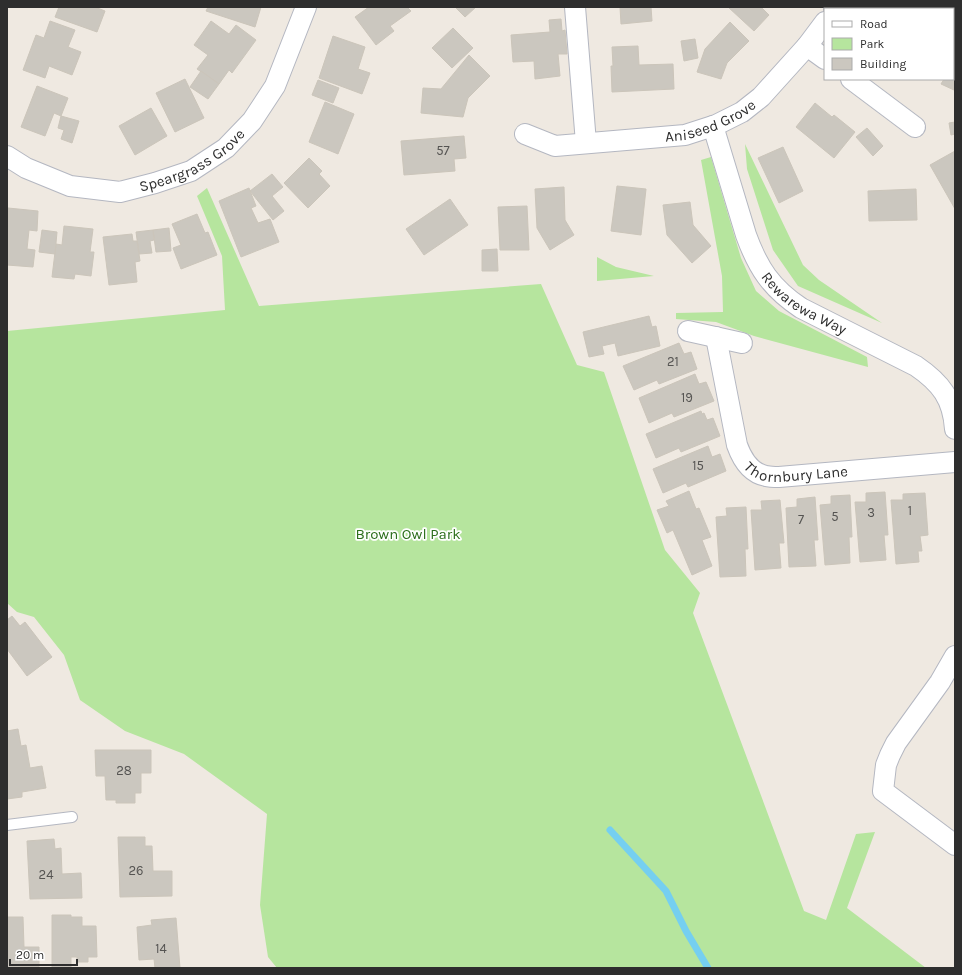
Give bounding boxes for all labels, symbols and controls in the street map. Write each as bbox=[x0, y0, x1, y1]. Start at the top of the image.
legend bbox=[824, 8, 954, 80]
text: Road bbox=[860, 17, 888, 31]
text: Park bbox=[860, 37, 885, 51]
text: Building bbox=[860, 57, 907, 71]
street label: Aniseed Grove bbox=[664, 96, 759, 146]
street label: Speargrass Grove bbox=[137, 125, 249, 196]
house number: 57 bbox=[436, 143, 450, 158]
street label: Rewarewa Way bbox=[758, 268, 850, 338]
house number: 21 bbox=[667, 354, 679, 369]
house number: 19 bbox=[681, 390, 693, 405]
house number: 15 bbox=[692, 458, 704, 473]
street label: Thornbury Lane bbox=[740, 458, 849, 486]
house number: 1 bbox=[908, 503, 912, 518]
house number: 3 bbox=[867, 505, 875, 520]
house number: 5 bbox=[831, 509, 839, 524]
house number: 7 bbox=[798, 512, 804, 527]
park label: Brown Owl Park bbox=[355, 525, 461, 543]
house number: 28 bbox=[116, 763, 132, 778]
house number: 26 bbox=[129, 863, 143, 878]
house number: 24 bbox=[39, 867, 53, 882]
scale bar bbox=[10, 941, 77, 967]
house number: 14 bbox=[155, 941, 167, 956]
text: 20 m bbox=[16, 948, 44, 962]

